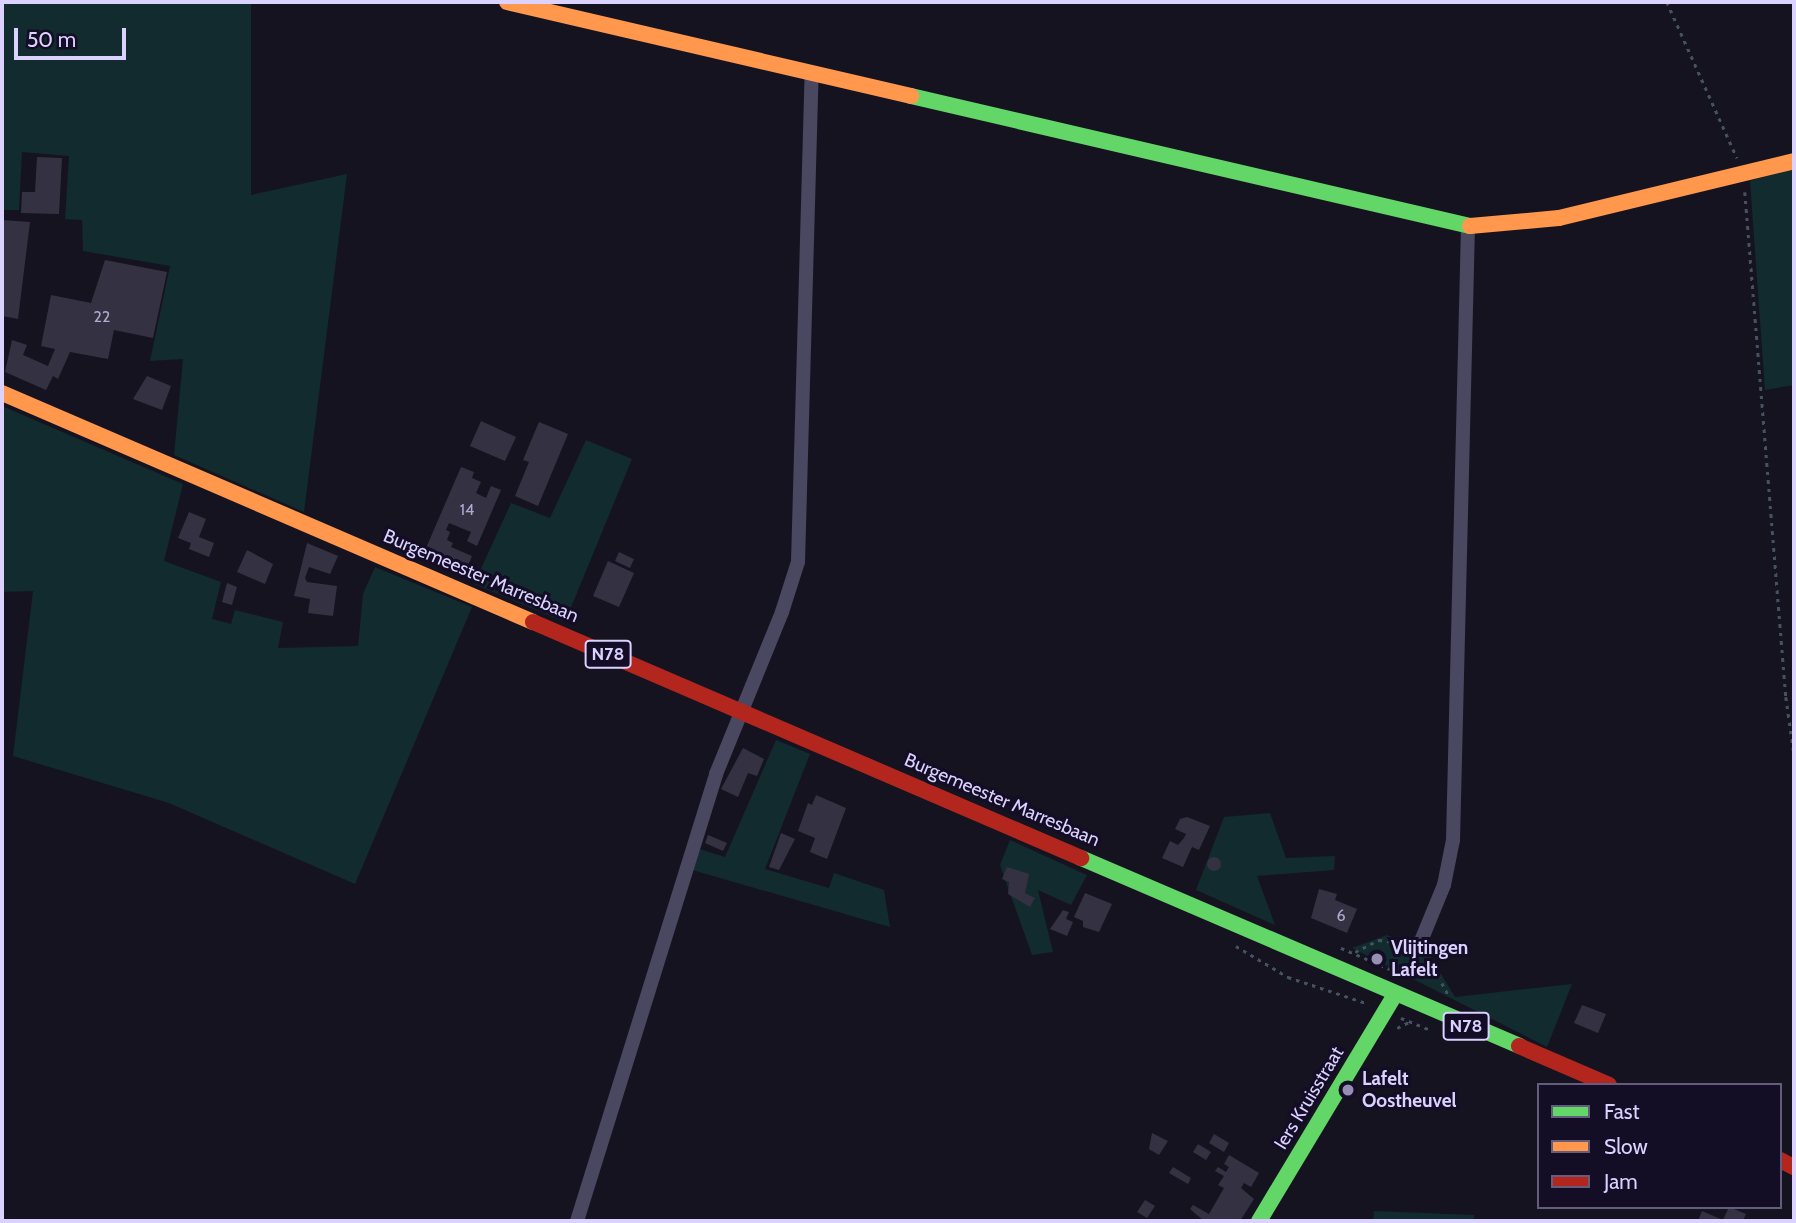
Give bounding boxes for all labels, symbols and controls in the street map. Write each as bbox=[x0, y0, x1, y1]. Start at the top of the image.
scale bar bbox=[18, 14, 130, 58]
text: 50 m bbox=[27, 27, 76, 52]
house number: 22 bbox=[94, 307, 110, 327]
house number: 14 bbox=[460, 500, 474, 520]
street label: Burgemeester Marresbaan bbox=[380, 525, 582, 627]
road number: N78 bbox=[584, 640, 632, 668]
street label: Burgemeester Marresbaan bbox=[901, 749, 1103, 851]
house number: 6 bbox=[1336, 906, 1346, 926]
place label: Vlijtingen Lafelt bbox=[1391, 937, 1468, 981]
marker: Vlijtingen Lafelt bbox=[1369, 951, 1385, 967]
road number: N78 bbox=[1442, 1012, 1490, 1041]
street label: Iers Kruisstraat bbox=[1269, 1043, 1349, 1153]
place label: Lafelt Oostheuvel bbox=[1362, 1068, 1457, 1112]
marker: Lafelt Oostheuvel bbox=[1340, 1082, 1356, 1098]
legend bbox=[1537, 1083, 1782, 1209]
text: Fast bbox=[1604, 1099, 1640, 1124]
text: Slow bbox=[1604, 1134, 1648, 1159]
text: Jam bbox=[1604, 1169, 1638, 1194]

